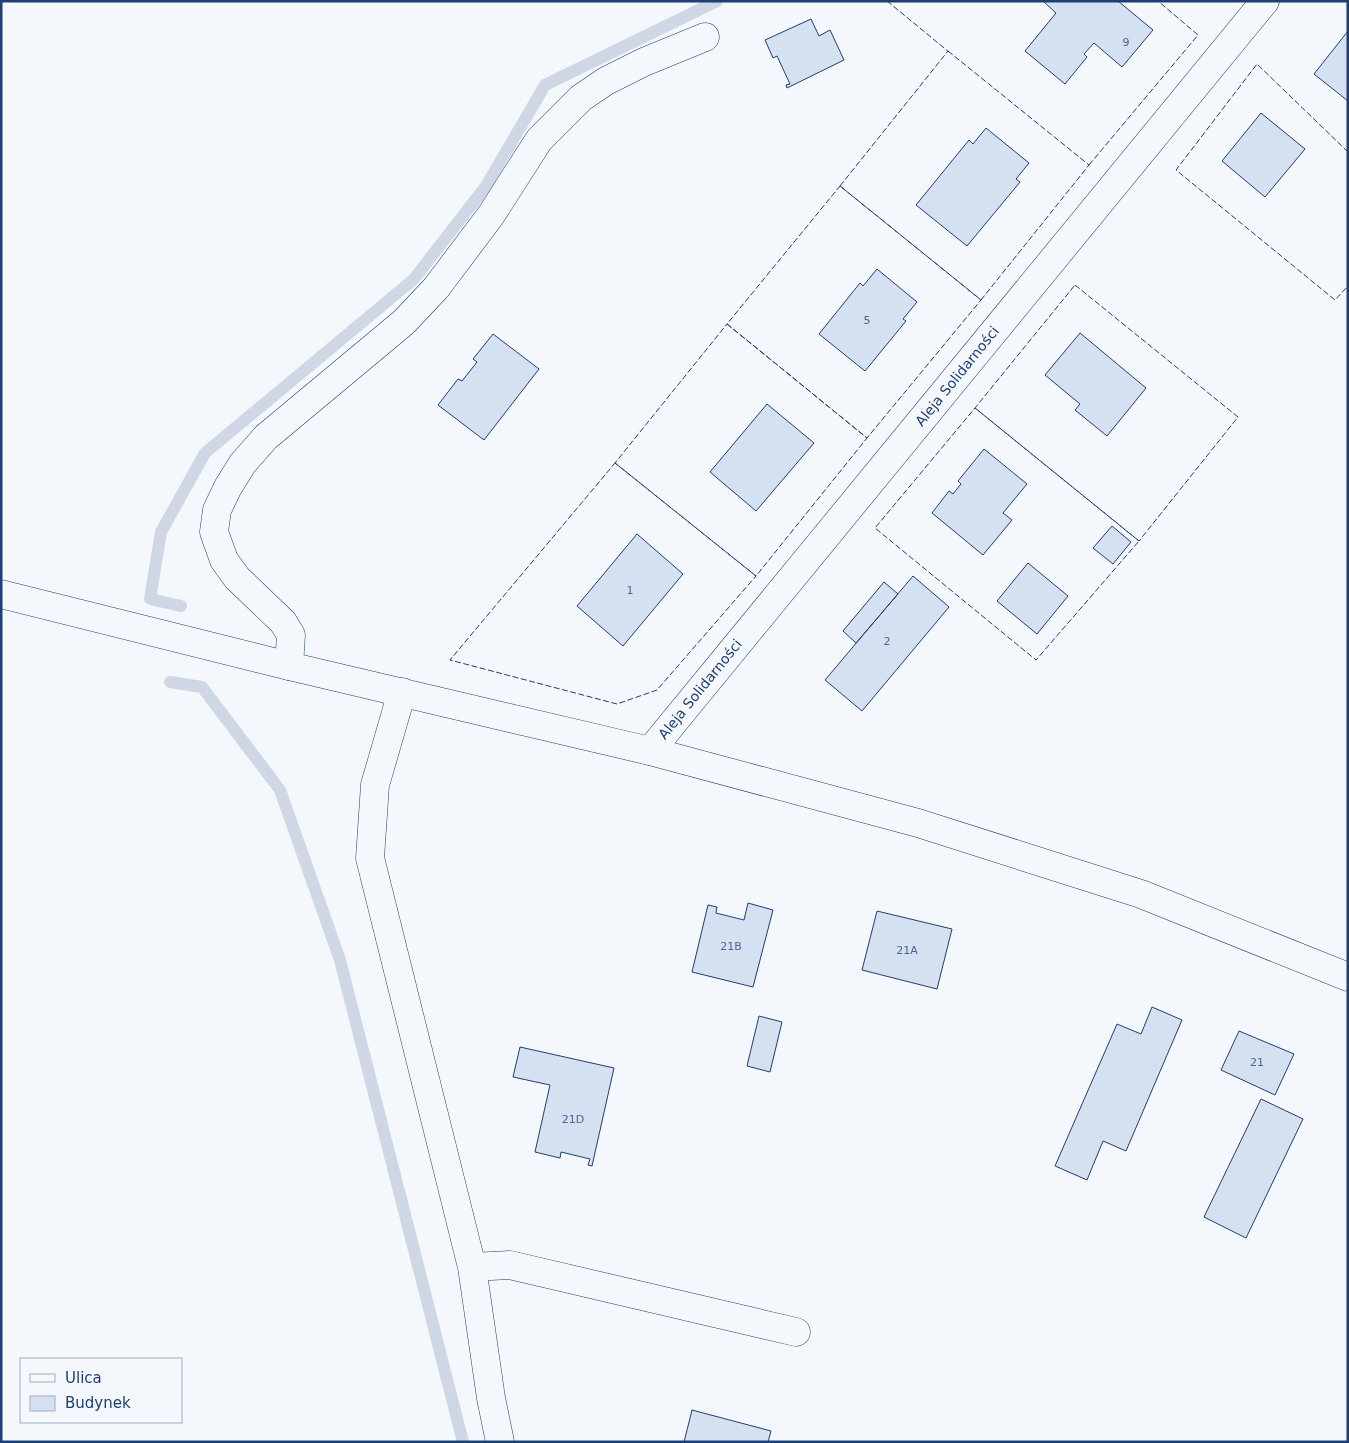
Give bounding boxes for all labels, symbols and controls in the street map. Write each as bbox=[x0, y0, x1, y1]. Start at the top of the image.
house number: 9 bbox=[1123, 36, 1130, 49]
house number: 5 bbox=[864, 314, 871, 327]
street label: Aleja Solidarności bbox=[912, 323, 1002, 429]
house number: 1 bbox=[627, 584, 634, 597]
house number: 2 bbox=[884, 635, 891, 648]
street label: Aleja Solidarności bbox=[655, 636, 745, 742]
house number: 21B bbox=[720, 940, 742, 953]
house number: 21A bbox=[896, 944, 918, 957]
house number: 21 bbox=[1250, 1056, 1264, 1069]
house number: 21D bbox=[562, 1113, 584, 1126]
legend bbox=[20, 1358, 182, 1423]
text: Ulica bbox=[65, 1369, 102, 1387]
text: Budynek bbox=[65, 1394, 131, 1412]

